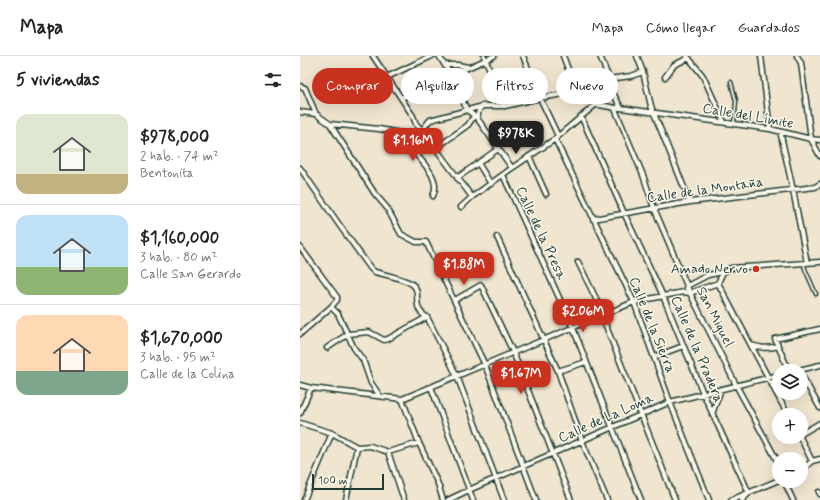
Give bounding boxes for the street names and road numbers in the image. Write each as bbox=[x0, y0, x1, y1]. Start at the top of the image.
street label: Calle del Límite bbox=[701, 99, 795, 133]
street label: Calle de la Montaña bbox=[646, 173, 764, 207]
street label: Calle de la Presa bbox=[511, 183, 571, 283]
street label: Calle de la Sierra bbox=[625, 275, 679, 375]
street label: San Miguel bbox=[692, 284, 738, 350]
street label: Calle de la Pradera bbox=[666, 293, 728, 405]
street label: Calle de La Loma bbox=[556, 389, 657, 447]

